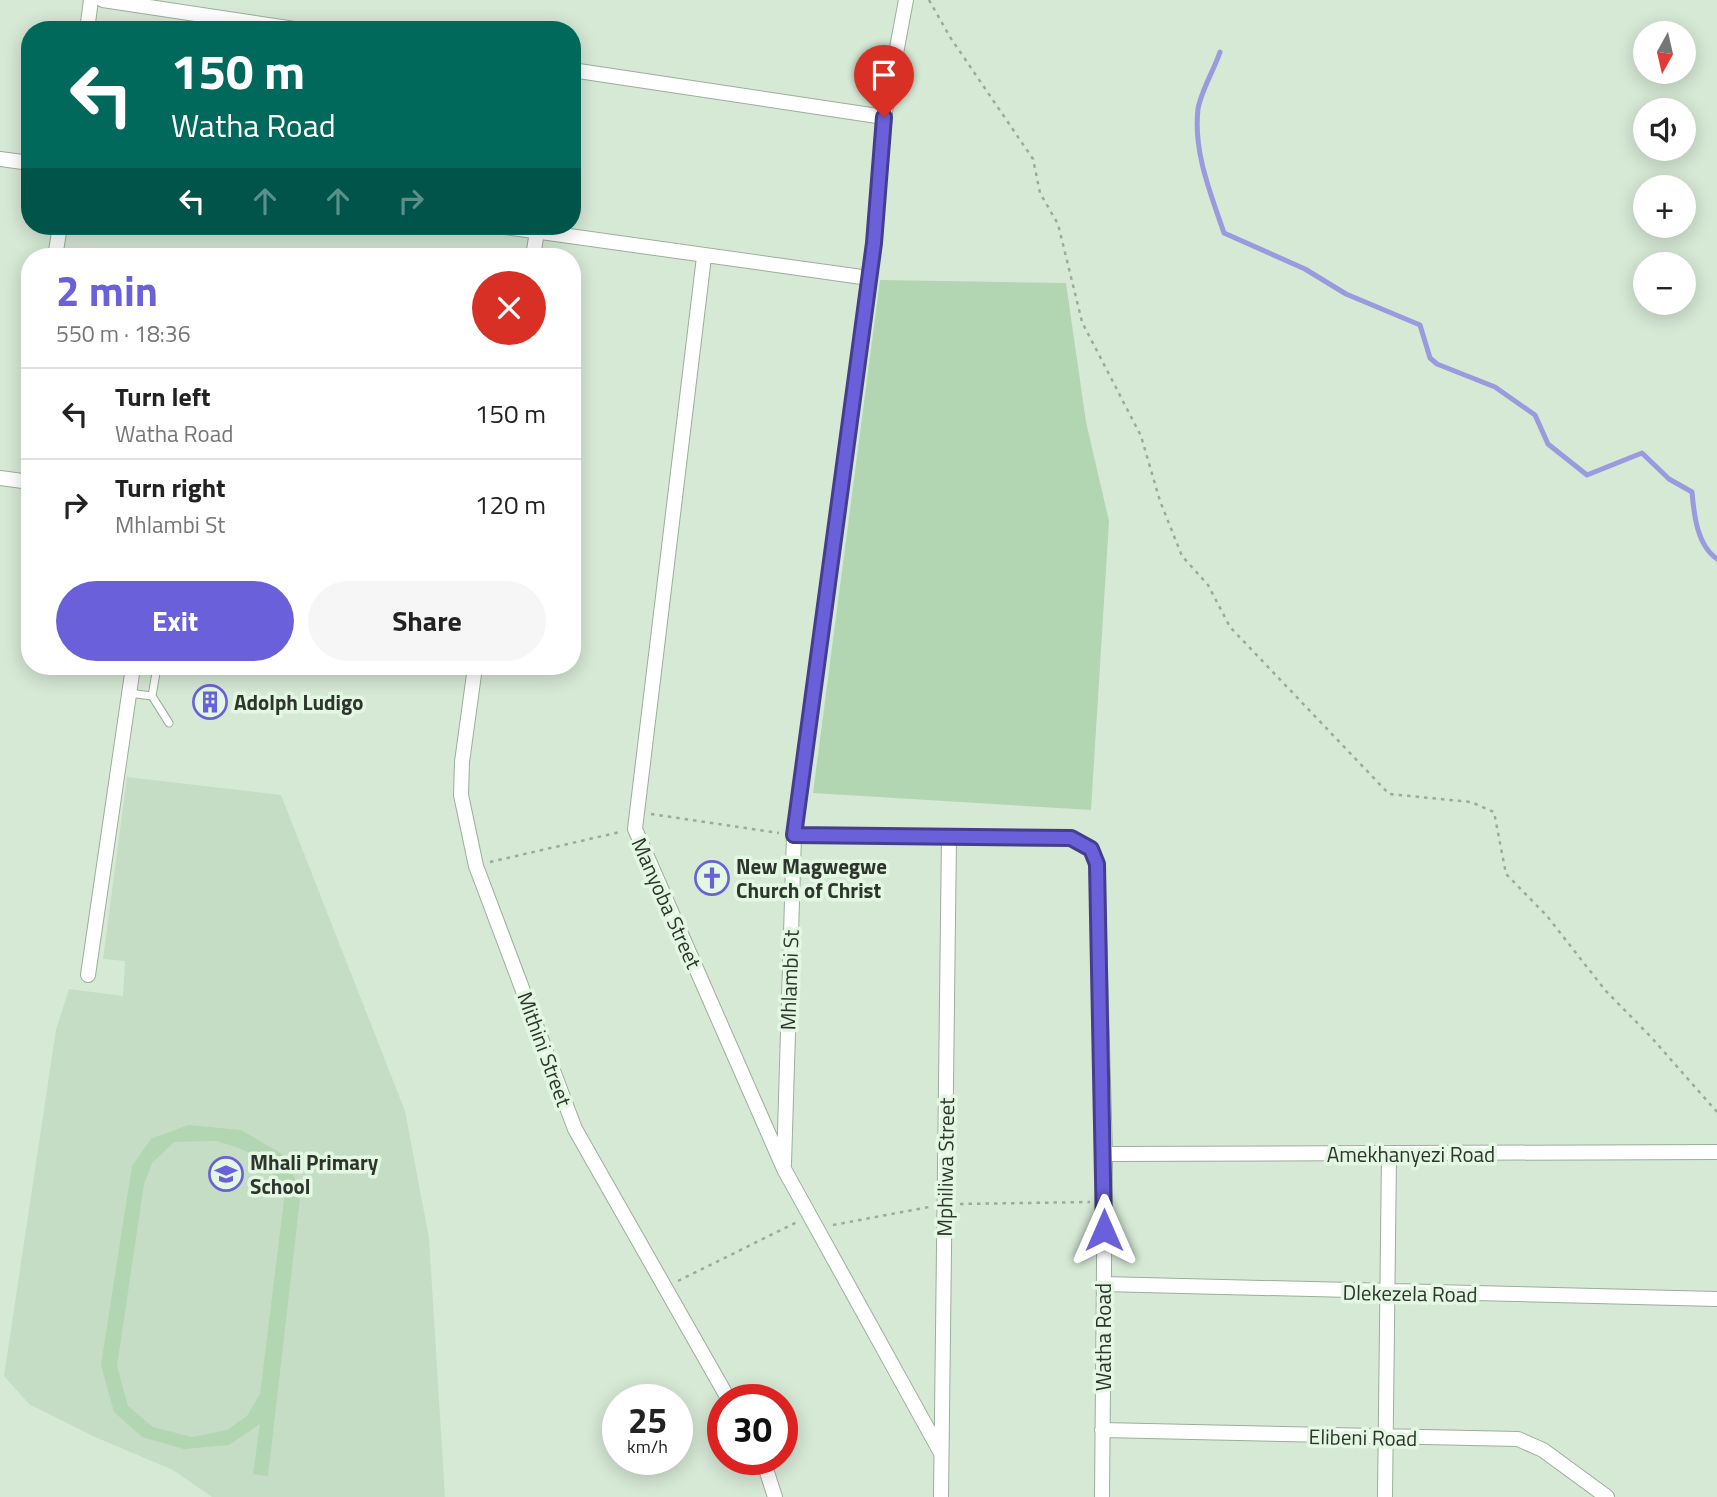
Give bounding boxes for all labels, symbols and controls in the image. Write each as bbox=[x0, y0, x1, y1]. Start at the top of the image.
north arrow bbox=[1633, 21, 1696, 84]
map controls bbox=[1633, 21, 1696, 315]
text: 150 m bbox=[171, 33, 305, 108]
pin bbox=[854, 45, 914, 117]
icon: left bbox=[56, 49, 147, 140]
icon: arrive bbox=[865, 56, 903, 94]
button: sound bbox=[1633, 98, 1696, 161]
text: Watha Road bbox=[171, 101, 336, 149]
button: + bbox=[1633, 175, 1696, 238]
icon: left bbox=[173, 182, 211, 220]
icon: ahead bbox=[246, 182, 284, 220]
icon: ahead bbox=[319, 182, 357, 220]
icon: right bbox=[392, 182, 430, 220]
button: − bbox=[1633, 252, 1696, 315]
text: 2 min bbox=[56, 258, 158, 322]
button: close bbox=[472, 271, 546, 345]
text: 550 m · 18:36 bbox=[56, 316, 191, 351]
text: Turn left bbox=[115, 377, 210, 416]
text: 150 m bbox=[475, 394, 546, 433]
icon: left bbox=[56, 395, 94, 433]
text: Watha Road bbox=[115, 416, 233, 451]
text: Turn right bbox=[115, 468, 226, 507]
text: 120 m bbox=[475, 485, 546, 524]
icon: right bbox=[56, 486, 94, 524]
text: Mhlambi St bbox=[115, 507, 225, 542]
button: Exit bbox=[56, 581, 294, 661]
button: Share bbox=[308, 581, 546, 661]
building icon: Adolph Ludigo bbox=[191, 683, 229, 721]
place label: Adolph Ludigo bbox=[234, 686, 363, 718]
street label: Manyoba Street bbox=[624, 832, 710, 974]
place label: New Magwegwe Church of Christ bbox=[736, 850, 887, 906]
church icon: New Magwegwe Church of Christ bbox=[693, 859, 731, 897]
street label: Mhlambi St bbox=[771, 929, 807, 1031]
street label: Mithini Street bbox=[509, 987, 581, 1111]
street label: Mphiliwa Street bbox=[928, 1097, 962, 1237]
street label: Amekhanyezi Road bbox=[1327, 1138, 1495, 1170]
place label: Mhali Primary School bbox=[250, 1146, 379, 1202]
school or university icon: Mhali Primary School bbox=[207, 1155, 245, 1193]
position arrow bbox=[1067, 1193, 1141, 1267]
street label: Dlekezela Road bbox=[1342, 1276, 1478, 1310]
street label: Watha Road bbox=[1087, 1283, 1119, 1391]
speed limit sign: 30 bbox=[707, 1384, 798, 1475]
text: 25 bbox=[628, 1393, 667, 1447]
street label: Elibeni Road bbox=[1308, 1420, 1418, 1454]
text: km/h bbox=[627, 1433, 668, 1460]

